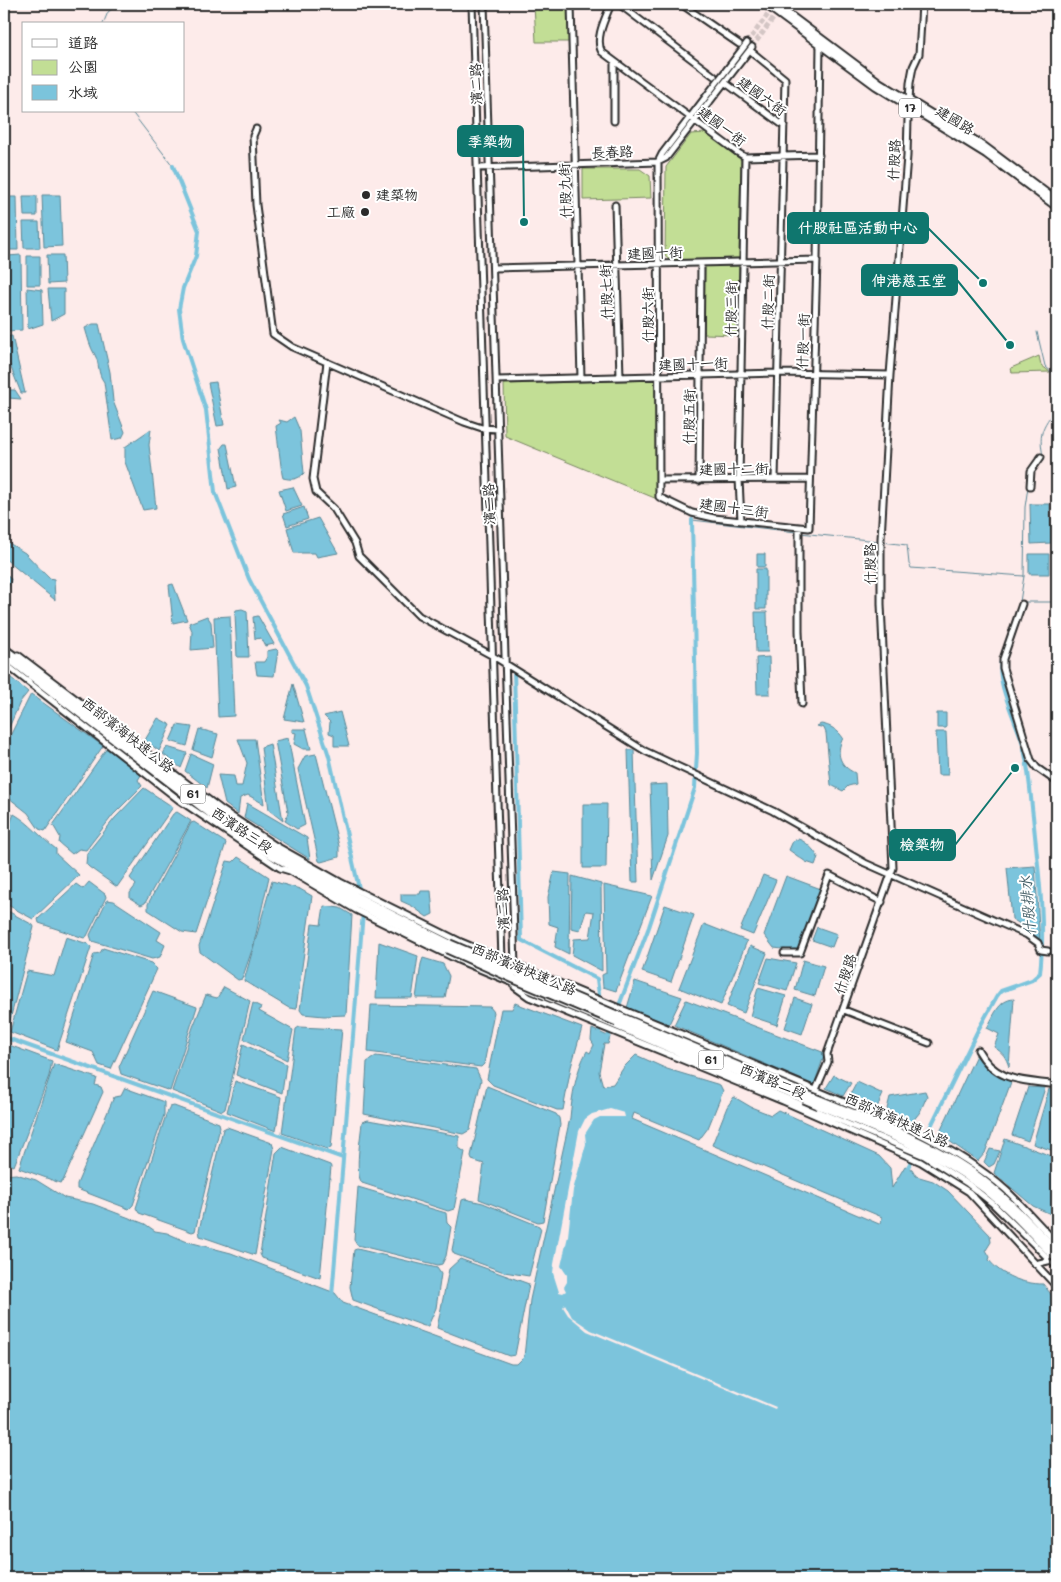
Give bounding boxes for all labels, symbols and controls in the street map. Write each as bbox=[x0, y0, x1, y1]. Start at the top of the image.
legend bbox=[22, 22, 185, 112]
text: 道路 bbox=[68, 32, 98, 52]
text: 公園 bbox=[68, 56, 98, 76]
street label: 濱二路 bbox=[465, 63, 486, 105]
street label: 建國六街 bbox=[734, 71, 791, 120]
text: 水域 bbox=[68, 82, 98, 102]
road number: 17 bbox=[899, 99, 921, 118]
street label: 建國一街 bbox=[694, 101, 750, 150]
street label: 建國路 bbox=[932, 101, 978, 139]
callout: 季築物 bbox=[458, 126, 523, 156]
text: 季築物 bbox=[467, 131, 513, 151]
street label: 什股路 bbox=[883, 139, 904, 181]
street label: 長春路 bbox=[591, 141, 633, 162]
street label: 什股九街 bbox=[554, 163, 575, 219]
place label: 建築物 bbox=[376, 185, 418, 204]
marker: 建築物 bbox=[360, 189, 372, 201]
place label: 工廠 bbox=[327, 202, 355, 221]
marker: 工廠 bbox=[359, 206, 371, 218]
callout: 什股社區活動中心 bbox=[788, 213, 928, 243]
text: 什股社區活動中心 bbox=[798, 217, 918, 237]
street label: 建國十街 bbox=[627, 242, 683, 263]
street label: 什股七街 bbox=[595, 264, 616, 320]
callout: 伸港慈玉堂 bbox=[862, 265, 957, 295]
text: 伸港慈玉堂 bbox=[871, 270, 947, 290]
street label: 什股二街 bbox=[757, 274, 778, 330]
street label: 什股三街 bbox=[721, 281, 740, 337]
street label: 什股六街 bbox=[638, 287, 657, 343]
street label: 什股一街 bbox=[792, 313, 813, 369]
street label: 建國十一街 bbox=[658, 353, 728, 374]
street label: 什股五街 bbox=[679, 389, 698, 445]
street label: 建國十二街 bbox=[699, 458, 769, 479]
street label: 濱二路 bbox=[478, 483, 499, 525]
street label: 建國十三街 bbox=[698, 493, 770, 522]
street label: 什股路 bbox=[860, 543, 879, 585]
street label: 西部濱海快速公路 bbox=[78, 693, 178, 777]
road number: 61 bbox=[180, 784, 206, 804]
street label: 西濱路三段 bbox=[208, 802, 277, 857]
callout: 檢築物 bbox=[890, 830, 955, 860]
text: 檢築物 bbox=[899, 834, 945, 854]
water label: 什股排水 bbox=[1014, 874, 1040, 937]
street label: 濱二路 bbox=[492, 888, 513, 930]
street label: 西部濱海快速公路 bbox=[469, 938, 579, 999]
street label: 什股路 bbox=[829, 951, 860, 997]
road number: 61 bbox=[698, 1050, 724, 1070]
street label: 西濱路二段 bbox=[737, 1058, 809, 1103]
street label: 西部濱海快速公路 bbox=[842, 1088, 952, 1151]

